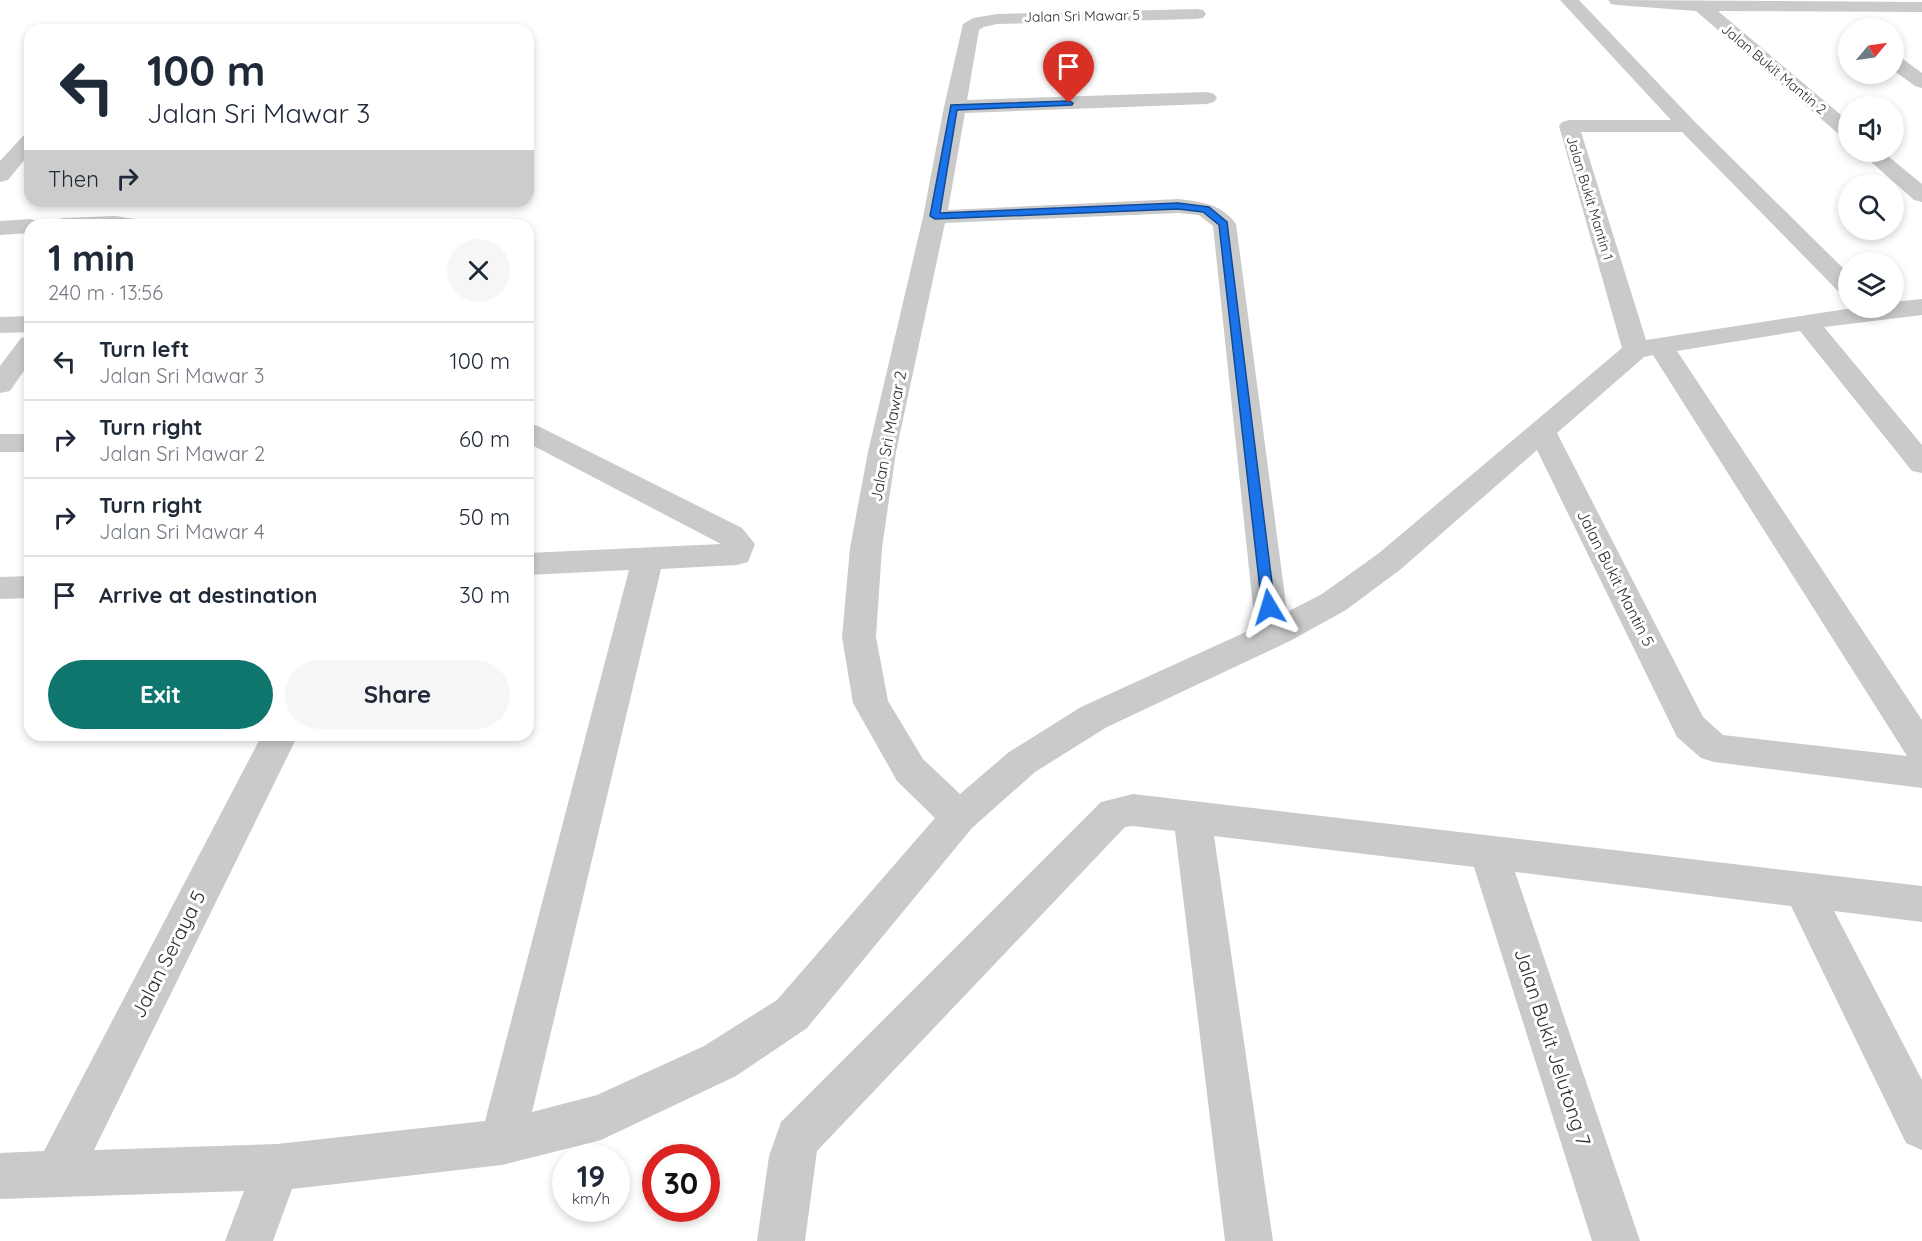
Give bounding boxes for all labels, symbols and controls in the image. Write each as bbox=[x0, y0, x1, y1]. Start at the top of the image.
street label: Jalan Sri Mawar 5 bbox=[1024, 6, 1140, 26]
north arrow bbox=[1838, 18, 1904, 84]
map controls bbox=[1838, 18, 1904, 318]
street label: Jalan Bukit Mantin 2 bbox=[1718, 20, 1830, 118]
pin bbox=[1043, 41, 1094, 103]
text: 100 m bbox=[147, 44, 265, 97]
icon: left bbox=[48, 48, 126, 126]
icon: arrive bbox=[1052, 50, 1085, 83]
text: Jalan Sri Mawar 3 bbox=[147, 96, 370, 130]
button: sound bbox=[1838, 96, 1904, 162]
street label: Jalan Bukit Mantin 1 bbox=[1563, 134, 1617, 262]
icon: right bbox=[111, 162, 144, 195]
text: Then bbox=[48, 165, 99, 193]
button: search bbox=[1838, 174, 1904, 240]
text: 1 min bbox=[48, 235, 135, 280]
button: close bbox=[447, 239, 510, 302]
button: layers bbox=[1838, 252, 1904, 318]
text: 240 m · 13:56 bbox=[48, 280, 163, 305]
text: Turn left bbox=[99, 335, 189, 363]
icon: left bbox=[48, 345, 81, 378]
text: 100 m bbox=[450, 347, 510, 375]
text: Jalan Sri Mawar 3 bbox=[99, 363, 264, 388]
street label: Jalan Sri Mawar 2 bbox=[866, 369, 911, 503]
text: Turn right bbox=[99, 413, 203, 441]
icon: right bbox=[48, 423, 81, 456]
text: 60 m bbox=[459, 425, 510, 453]
text: Jalan Sri Mawar 2 bbox=[99, 441, 265, 466]
text: Turn right bbox=[99, 491, 203, 519]
icon: right bbox=[48, 501, 81, 534]
text: 50 m bbox=[459, 503, 510, 531]
street label: Jalan Bukit Mantin 5 bbox=[1573, 506, 1659, 650]
text: Jalan Sri Mawar 4 bbox=[99, 519, 264, 544]
position arrow bbox=[1237, 575, 1301, 639]
icon: arrive bbox=[48, 579, 81, 612]
text: Arrive at destination bbox=[99, 581, 317, 609]
text: 30 m bbox=[459, 581, 510, 609]
button: Exit bbox=[48, 660, 273, 729]
button: Share bbox=[285, 660, 510, 729]
street label: Jalan Seraya 5 bbox=[125, 886, 211, 1022]
street label: Jalan Bukit Jelutong 7 bbox=[1509, 945, 1597, 1149]
speed limit sign: 30 bbox=[642, 1144, 720, 1222]
text: 19 bbox=[577, 1157, 605, 1195]
text: km/h bbox=[572, 1189, 610, 1208]

